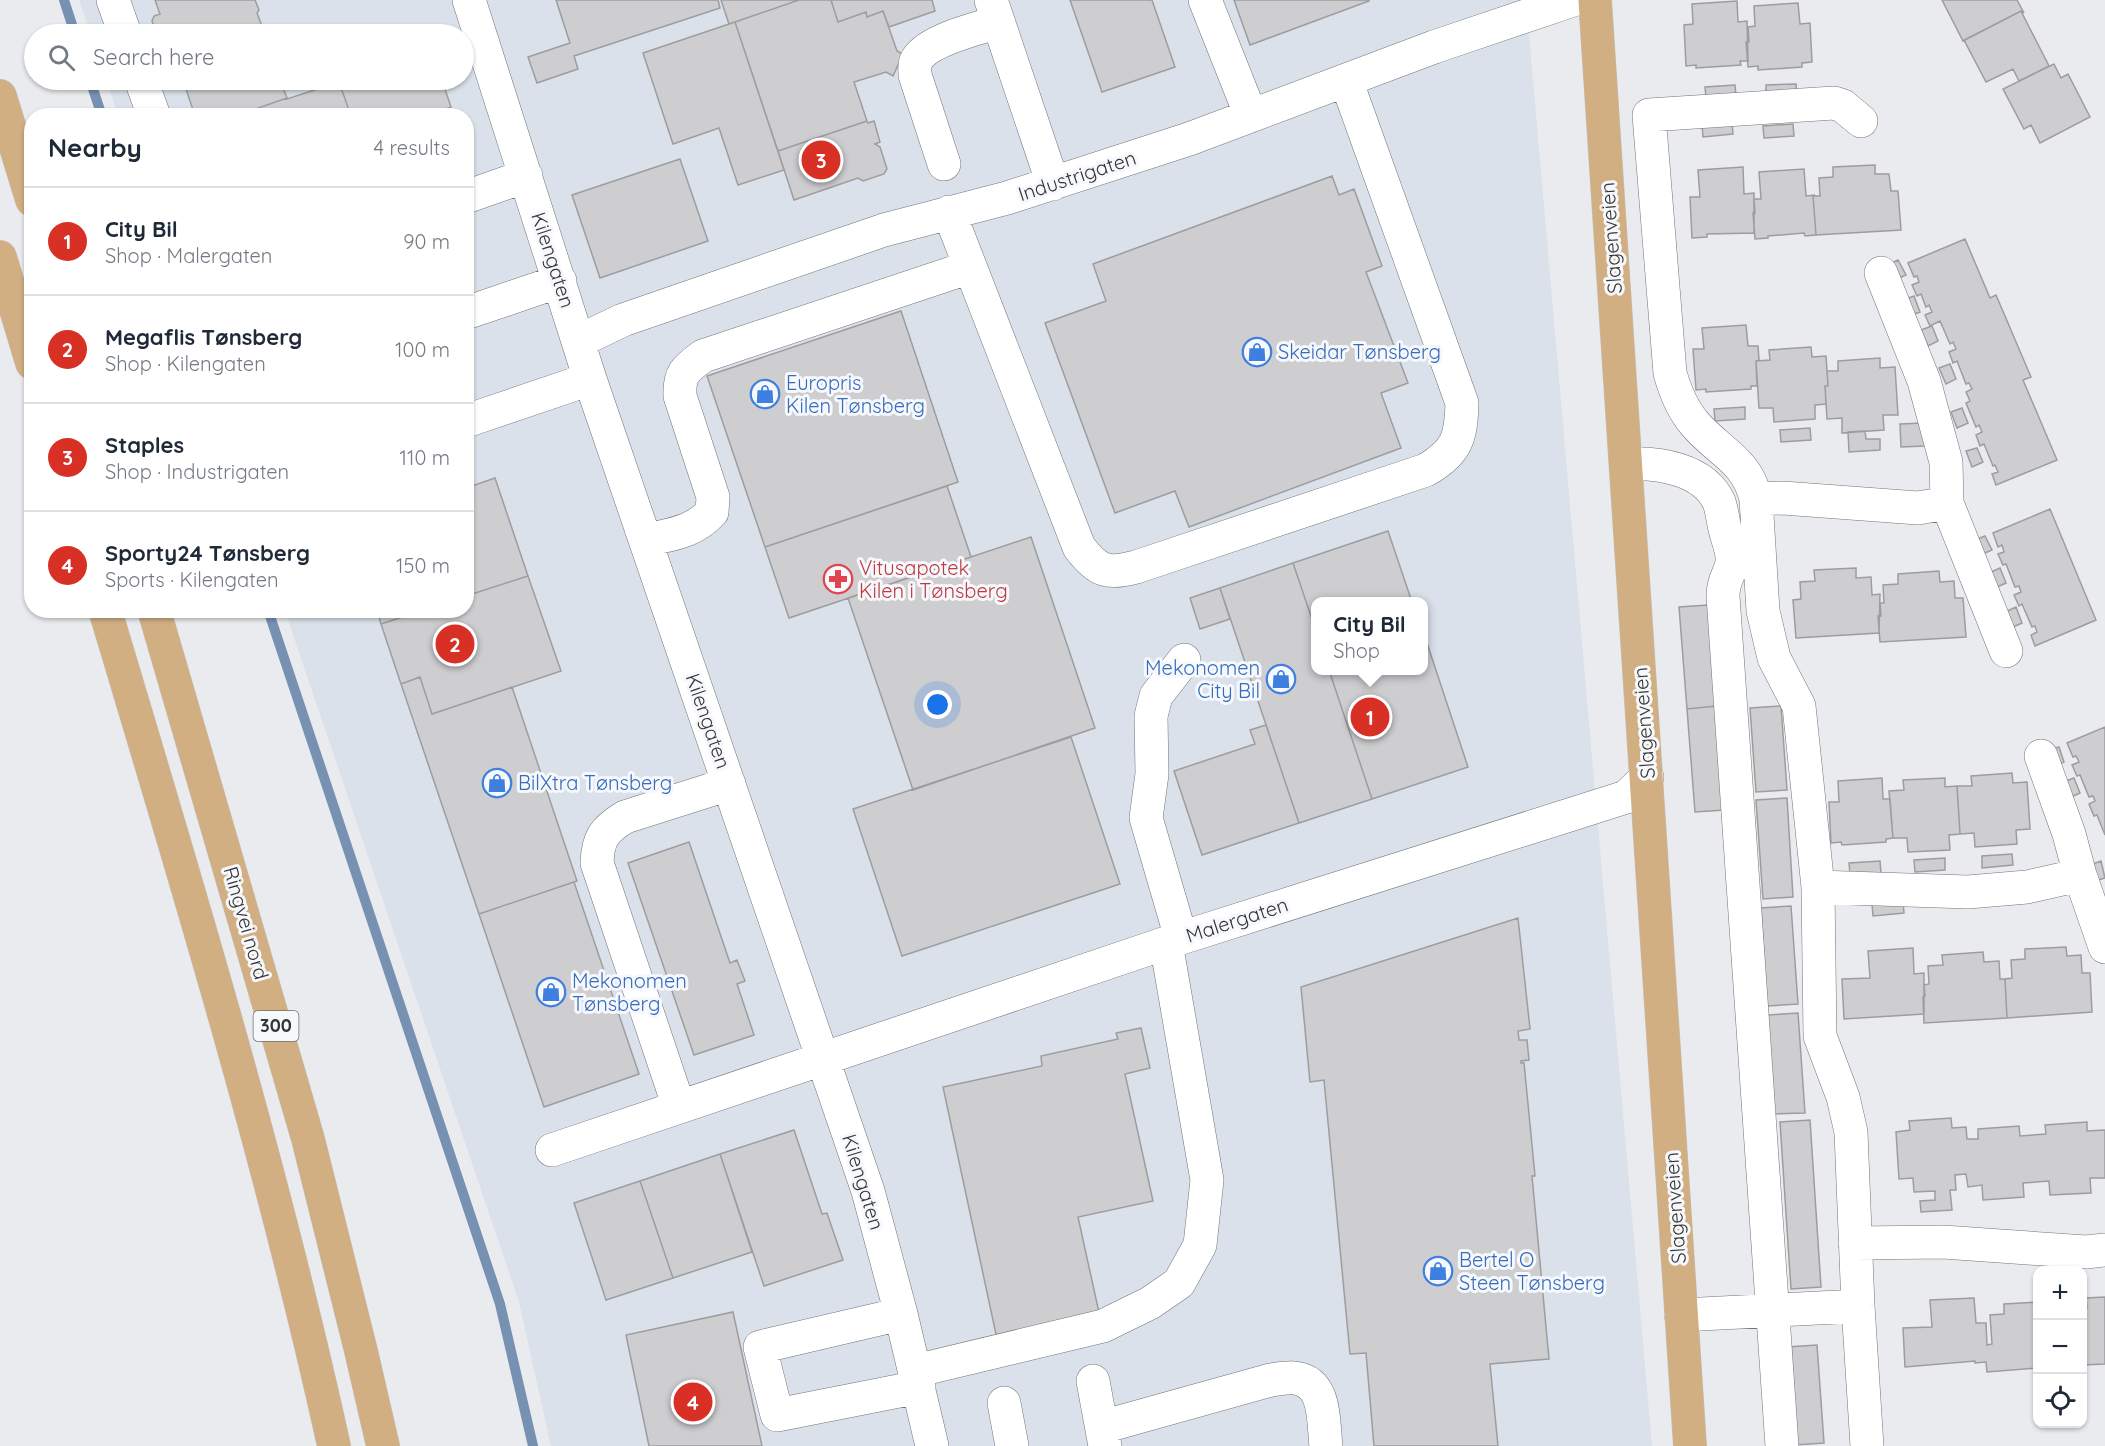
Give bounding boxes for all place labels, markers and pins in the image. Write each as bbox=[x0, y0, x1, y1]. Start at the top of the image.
pin: 3 bbox=[802, 138, 840, 182]
shop icon: Skeidar Tønsberg bbox=[1241, 336, 1273, 368]
place label: Skeidar Tønsberg bbox=[1278, 339, 1441, 364]
place label: Europris Kilen Tønsberg bbox=[786, 370, 925, 418]
shop icon: Europris Kilen Tønsberg bbox=[749, 378, 781, 410]
place label: Vitusapotek Kilen i Tønsberg bbox=[859, 555, 1008, 603]
pharmacy icon: Vitusapotek Kilen i Tønsberg bbox=[822, 563, 854, 595]
pin: 2 bbox=[436, 622, 474, 666]
place label: Mekonomen City Bil bbox=[1145, 655, 1260, 703]
shop icon: Mekonomen City Bil bbox=[1265, 663, 1297, 695]
pin: 1 bbox=[1350, 694, 1390, 740]
shop icon: BilXtra Tønsberg bbox=[481, 767, 513, 799]
place label: BilXtra Tønsberg bbox=[518, 770, 672, 795]
place label: Mekonomen Tønsberg bbox=[572, 968, 687, 1016]
shop icon: Mekonomen Tønsberg bbox=[535, 976, 567, 1008]
place label: Bertel O Steen Tønsberg bbox=[1459, 1247, 1605, 1295]
shop icon: Bertel O Steen Tønsberg bbox=[1422, 1255, 1454, 1287]
pin: 4 bbox=[674, 1380, 712, 1424]

